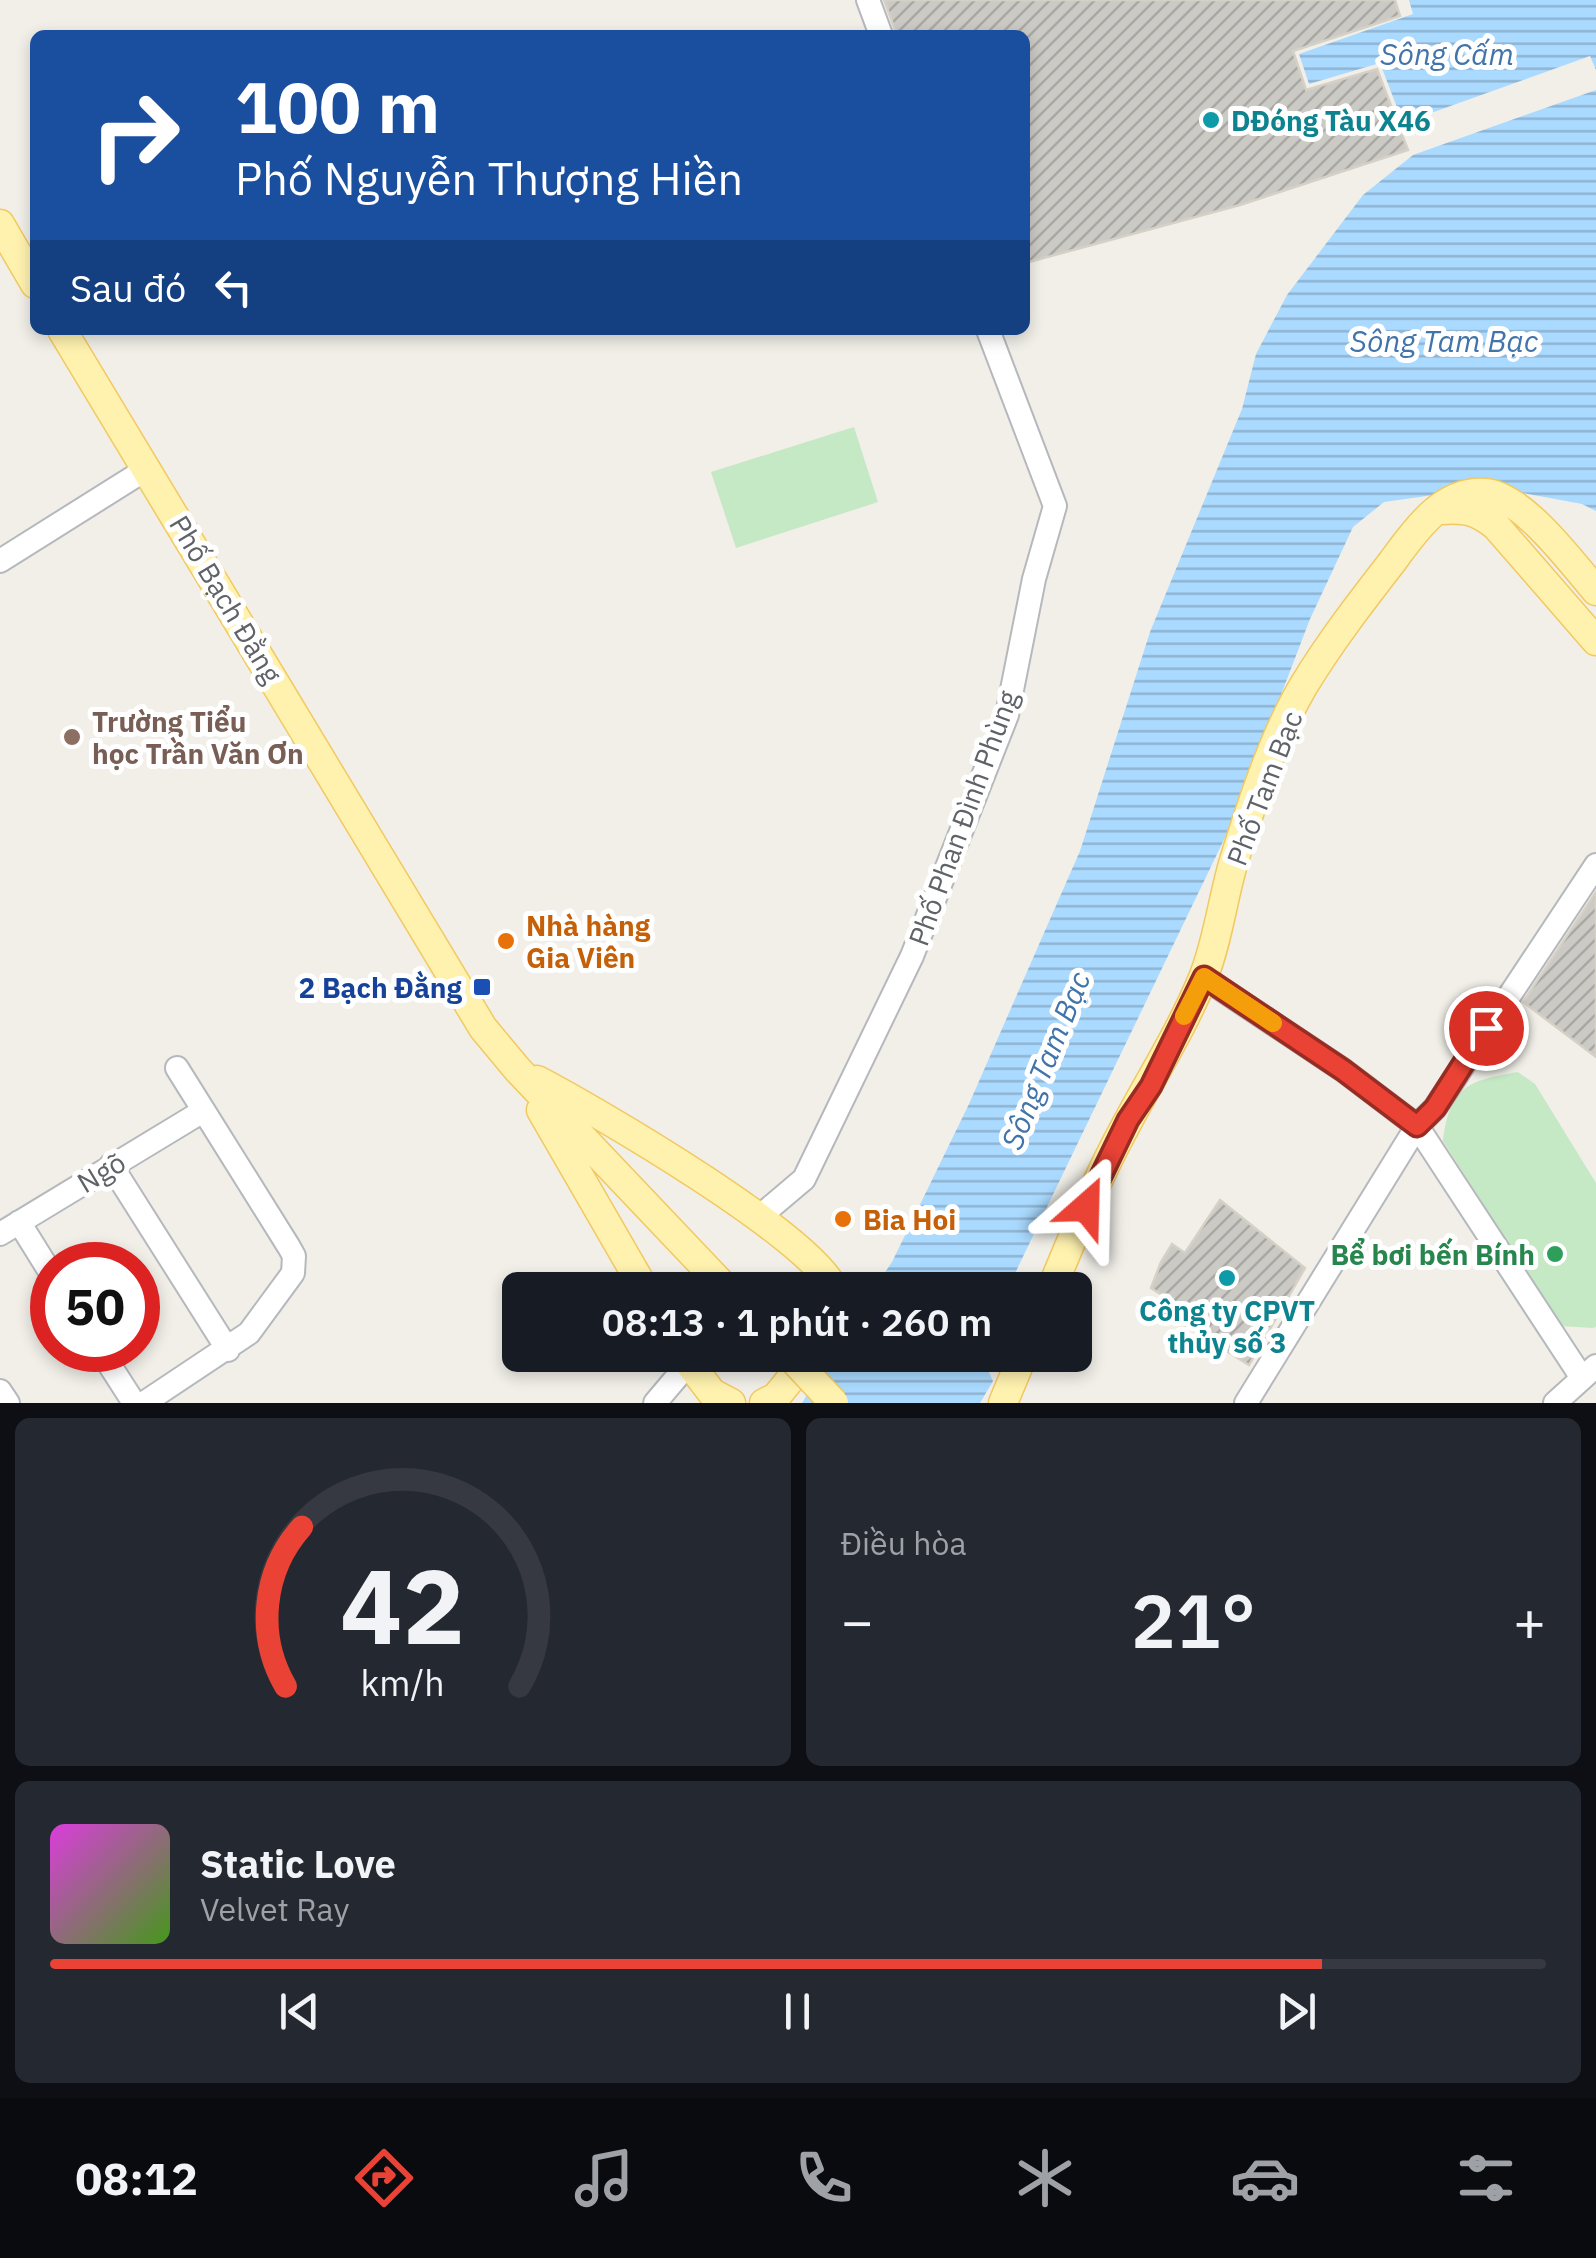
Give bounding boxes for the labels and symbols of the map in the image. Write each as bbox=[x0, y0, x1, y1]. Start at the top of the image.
water label: Sông Cấm bbox=[1380, 34, 1514, 73]
place label: DĐóng Tàu X46 bbox=[1231, 102, 1431, 139]
marker: DĐóng Tàu X46 bbox=[1200, 109, 1222, 131]
water label: Sông Tam Bạc bbox=[1350, 321, 1539, 360]
street label: Phố Bạch Đằng bbox=[161, 508, 291, 690]
street label: Phố Phan Đình Phùng bbox=[900, 685, 1027, 951]
place label: Trường Tiểu học Trần Văn Ơn bbox=[92, 703, 304, 772]
street label: Phố Tam Bạc bbox=[1218, 705, 1310, 871]
marker: Trường Tiểu học Trần Văn Ơn bbox=[61, 726, 83, 748]
place label: Nhà hàng Gia Viên bbox=[526, 907, 651, 976]
marker: Nhà hàng Gia Viên bbox=[495, 930, 517, 952]
water label: Sông Tam Bạc bbox=[992, 965, 1099, 1155]
place label: 2 Bạch Đằng bbox=[298, 969, 463, 1006]
marker: 2 Bạch Đằng bbox=[471, 976, 493, 998]
pin bbox=[1444, 986, 1529, 1071]
street label: Ngõ bbox=[70, 1143, 132, 1201]
position arrow bbox=[1034, 1155, 1138, 1259]
place label: Bia Hoi bbox=[863, 1201, 956, 1238]
marker: Bia Hoi bbox=[832, 1208, 854, 1230]
place label: Bể bơi bến Bính bbox=[1330, 1236, 1535, 1273]
speed limit sign: 50 bbox=[30, 1242, 160, 1372]
marker: Bể bơi bến Bính bbox=[1544, 1243, 1566, 1265]
marker: Công ty CPVT thủy số 3 bbox=[1216, 1267, 1238, 1289]
place label: Công ty CPVT thủy số 3 bbox=[1139, 1292, 1315, 1361]

